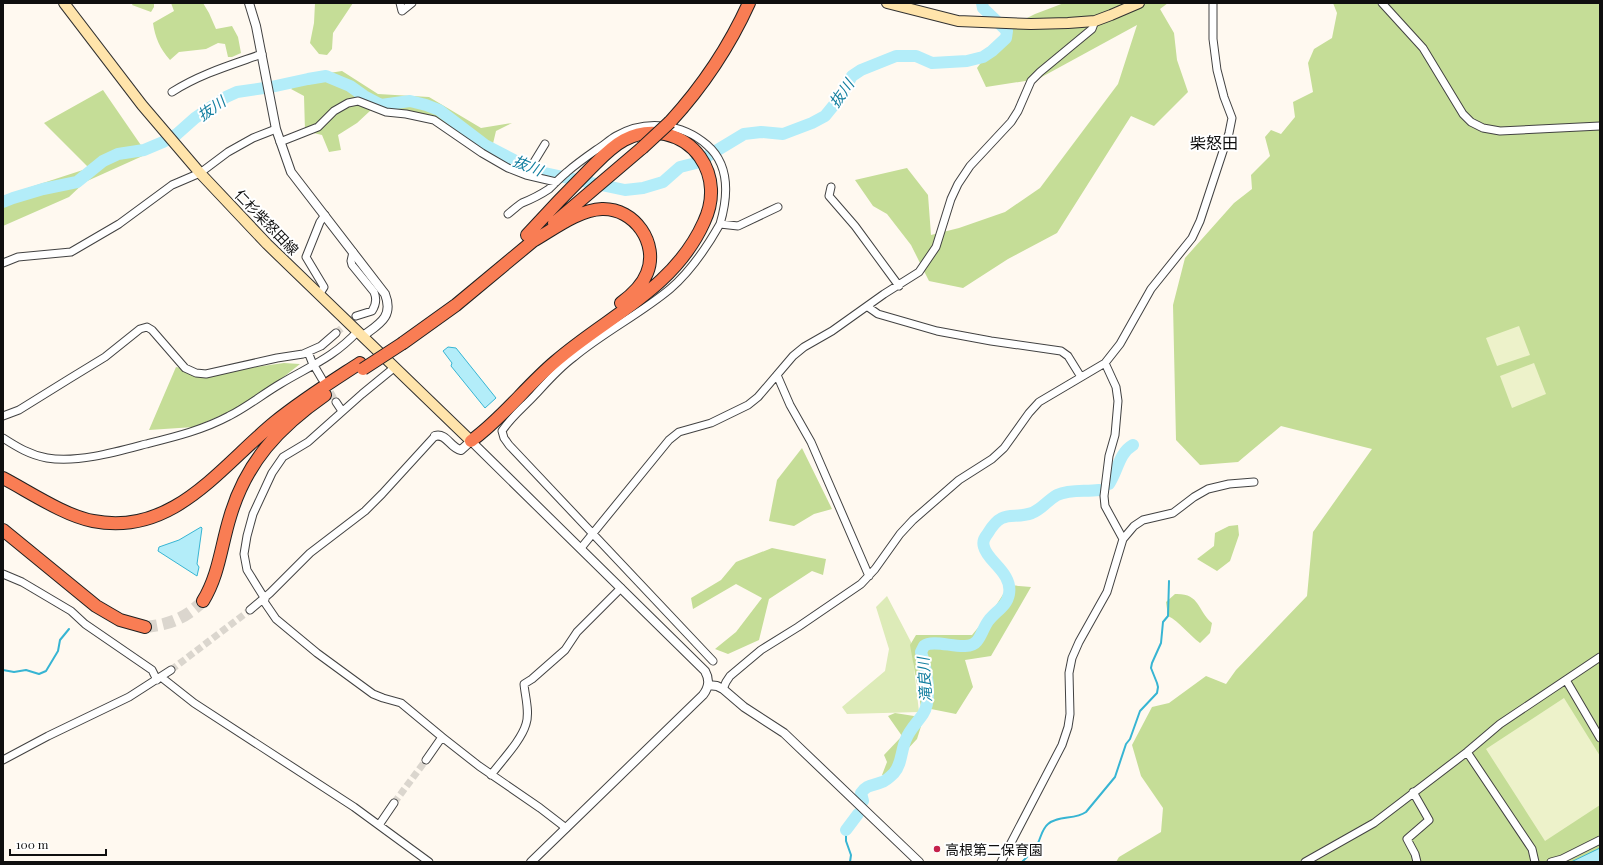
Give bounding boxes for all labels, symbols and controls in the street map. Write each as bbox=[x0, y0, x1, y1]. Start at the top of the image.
water label: 抜川 bbox=[824, 73, 859, 111]
water label: 抜川 bbox=[193, 90, 231, 125]
district label: 柴怒田 bbox=[1190, 132, 1238, 153]
water label: 抜川 bbox=[510, 150, 548, 181]
street label: 仁杉柴怒田線 bbox=[231, 185, 303, 259]
water label: 滝良川 bbox=[912, 655, 936, 703]
scale bar bbox=[10, 831, 106, 857]
text: 100 m bbox=[16, 836, 49, 852]
place label: 高根第二保育園 bbox=[945, 840, 1043, 859]
marker: 高根第二保育園 bbox=[932, 844, 942, 854]

